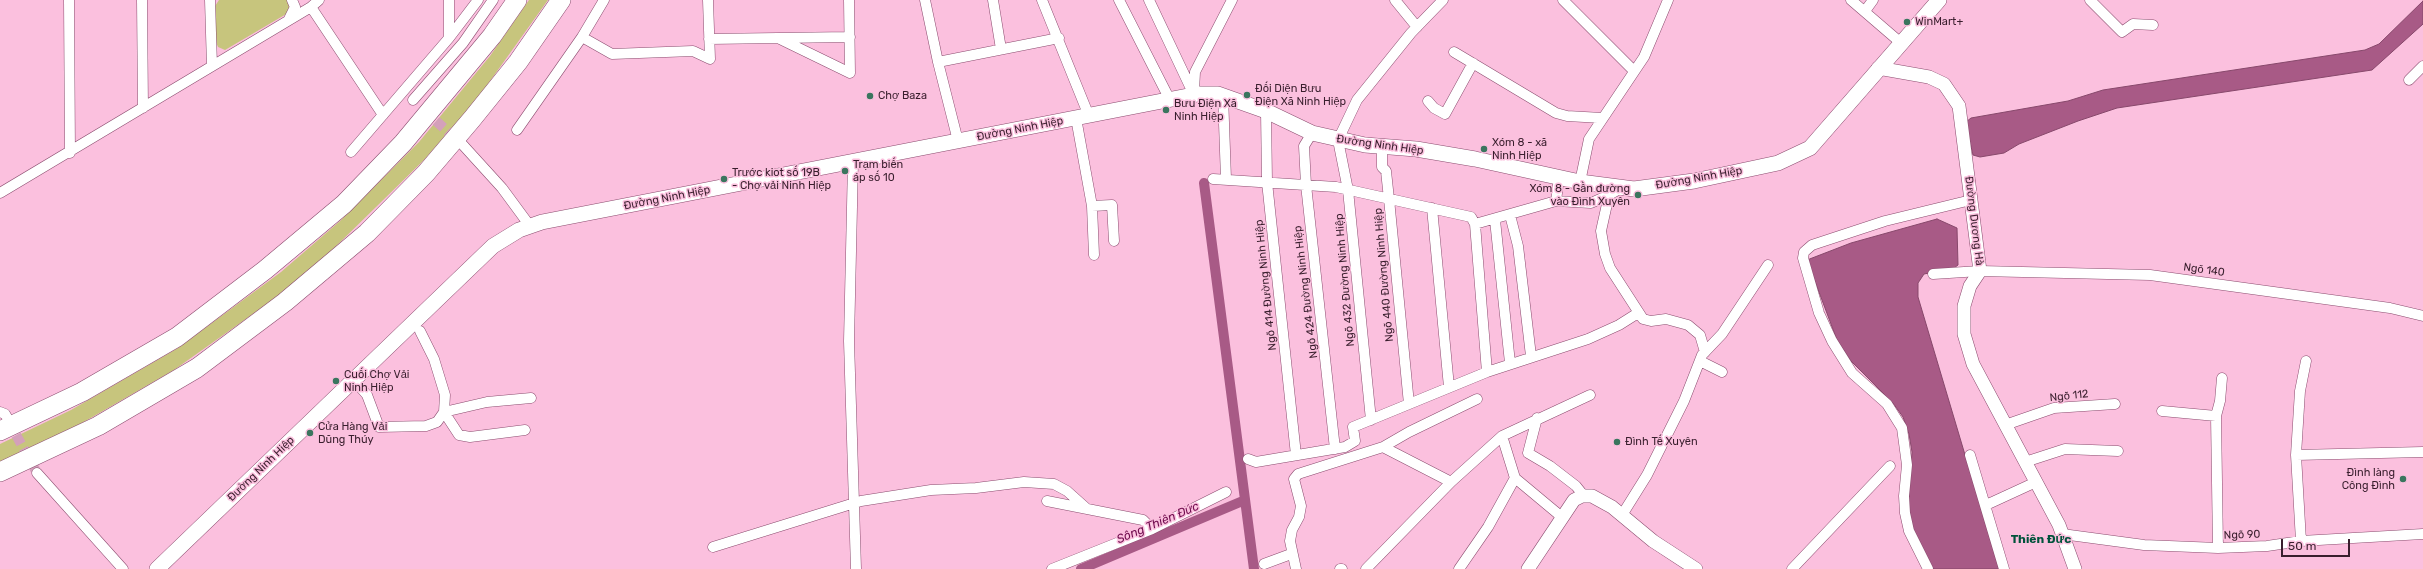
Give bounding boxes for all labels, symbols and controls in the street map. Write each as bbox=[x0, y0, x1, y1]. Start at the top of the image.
place label: WinMart+ bbox=[1915, 15, 1963, 29]
marker: WinMart+ bbox=[1902, 17, 1912, 27]
place label: Đối Diện Bưu Điện Xã Ninh Hiệp bbox=[1255, 82, 1346, 108]
place label: Chợ Baza bbox=[878, 89, 927, 103]
marker: Đối Diện Bưu Điện Xã Ninh Hiệp bbox=[1242, 90, 1252, 100]
marker: Chợ Baza bbox=[865, 91, 875, 101]
place label: Bưu Điện Xã Ninh Hiệp bbox=[1174, 97, 1237, 123]
marker: Bưu Điện Xã Ninh Hiệp bbox=[1161, 105, 1171, 115]
street label: Đường Ninh Hiệp bbox=[976, 114, 1064, 144]
street label: Đường Ninh Hiệp bbox=[1336, 132, 1424, 158]
place label: Xóm 8 - xã Ninh Hiệp bbox=[1492, 136, 1547, 162]
marker: Xóm 8 - xã Ninh Hiệp bbox=[1479, 144, 1489, 154]
place label: Trạm biến áp số 10 bbox=[853, 158, 903, 184]
street label: Đường Ninh Hiệp bbox=[1655, 164, 1743, 192]
place label: Trước kiot số 19B - Chợ vải Ninh Hiệp bbox=[732, 166, 831, 192]
marker: Trạm biến áp số 10 bbox=[840, 166, 850, 176]
marker: Trước kiot số 19B - Chợ vải Ninh Hiệp bbox=[719, 174, 729, 184]
street label: Đường Dương Hà bbox=[1962, 175, 1986, 267]
place label: Xóm 8 - Gần đường vào Đình Xuyên bbox=[1530, 182, 1630, 208]
street label: Đường Ninh Hiệp bbox=[623, 183, 711, 213]
marker: Xóm 8 - Gần đường vào Đình Xuyên bbox=[1633, 190, 1643, 200]
street label: Ngõ 440 Đường Ninh Hiệp bbox=[1372, 208, 1396, 342]
street label: Ngõ 432 Đường Ninh Hiệp bbox=[1333, 213, 1357, 347]
street label: Ngõ 414 Đường Ninh Hiệp bbox=[1253, 219, 1279, 351]
street label: Ngõ 424 Đường Ninh Hiệp bbox=[1291, 225, 1321, 359]
street label: Ngõ 140 bbox=[2182, 261, 2226, 279]
place label: Cuối Chợ Vải Ninh Hiệp bbox=[344, 368, 410, 394]
marker: Cuối Chợ Vải Ninh Hiệp bbox=[331, 376, 341, 386]
street label: Ngõ 112 bbox=[2049, 387, 2089, 405]
place label: Cửa Hàng Vải Dũng Thúy bbox=[318, 420, 387, 446]
marker: Cửa Hàng Vải Dũng Thúy bbox=[305, 428, 315, 438]
street label: Đường Ninh Hiệp bbox=[225, 434, 297, 504]
place label: Đình Tế Xuyên bbox=[1625, 435, 1698, 449]
marker: Đình Tế Xuyên bbox=[1612, 437, 1622, 447]
place label: Đình làng Công Đình bbox=[2342, 466, 2395, 492]
marker: Đình làng Công Đình bbox=[2398, 474, 2408, 484]
water label: Sông Thiên Đức bbox=[1115, 499, 1201, 547]
street label: Ngõ 90 bbox=[2223, 528, 2261, 542]
scale bar bbox=[2283, 531, 2352, 557]
district label: Thiên Đức bbox=[2011, 533, 2071, 547]
text: 50 m bbox=[2288, 539, 2316, 553]

